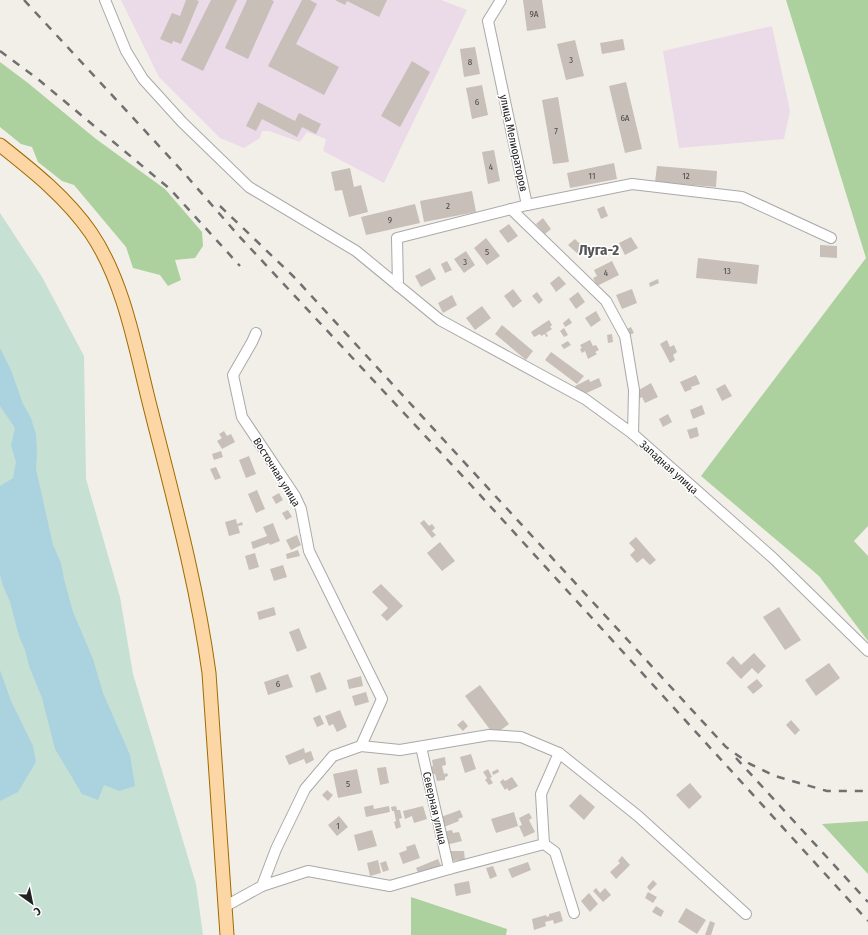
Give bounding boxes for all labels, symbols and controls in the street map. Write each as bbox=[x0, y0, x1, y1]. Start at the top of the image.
house number: 9А bbox=[529, 9, 539, 19]
house number: 3 bbox=[569, 55, 573, 65]
house number: 8 bbox=[468, 57, 473, 67]
street label: улица Мелиораторов bbox=[497, 93, 530, 193]
house number: 6 bbox=[475, 97, 480, 107]
house number: 6А bbox=[620, 113, 630, 123]
house number: 7 bbox=[554, 126, 558, 136]
house number: 4 bbox=[489, 162, 494, 172]
house number: 11 bbox=[589, 171, 595, 181]
house number: 12 bbox=[682, 171, 690, 181]
house number: 2 bbox=[446, 201, 450, 211]
house number: 9 bbox=[388, 215, 392, 225]
district label: Луга-2 bbox=[579, 241, 619, 259]
house number: 5 bbox=[485, 247, 489, 257]
house number: 3 bbox=[463, 257, 467, 267]
house number: 13 bbox=[723, 266, 731, 276]
house number: 4 bbox=[604, 268, 609, 278]
street label: Восточная улица bbox=[250, 435, 303, 509]
street label: Западная улица bbox=[637, 438, 701, 497]
house number: 6 bbox=[276, 679, 281, 689]
street label: Северная улица bbox=[420, 770, 449, 846]
house number: 5 bbox=[346, 779, 350, 789]
house number: 1 bbox=[336, 821, 340, 831]
north arrow bbox=[12, 883, 52, 923]
text: С bbox=[31, 904, 43, 918]

